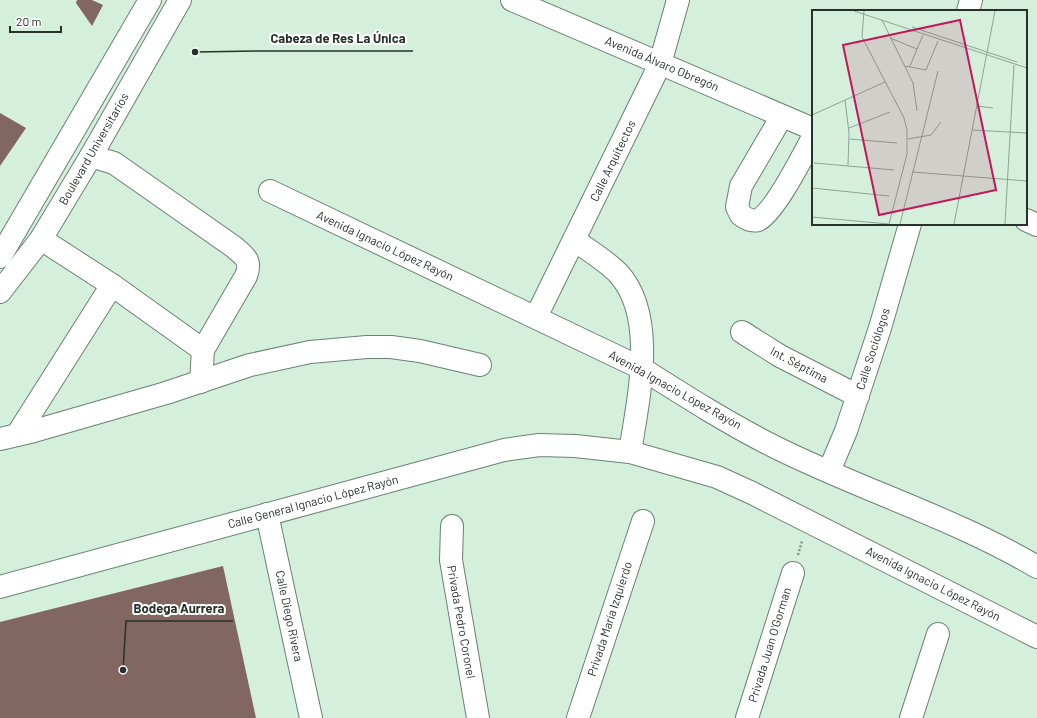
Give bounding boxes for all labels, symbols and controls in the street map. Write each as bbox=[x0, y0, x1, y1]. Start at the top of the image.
scale bar bbox=[10, 8, 61, 34]
inset map bbox=[812, 10, 1027, 225]
text: 20 m bbox=[16, 14, 42, 28]
callout: Cabeza de Res La Única bbox=[262, 26, 413, 51]
text: Cabeza de Res La Única bbox=[270, 30, 406, 46]
street label: Avenida Álvaro Obregón bbox=[603, 33, 722, 93]
street label: Boulevard Universitarios bbox=[55, 90, 131, 207]
street label: Calle Arquitectos bbox=[586, 117, 638, 203]
street label: Avenida Ignacio López Rayón bbox=[315, 207, 456, 283]
street label: Calle Sociólogos bbox=[852, 306, 892, 391]
street label: Int. Séptima bbox=[768, 343, 831, 385]
street label: Avenida Ignacio López Rayón bbox=[607, 347, 744, 431]
street label: Calle General Ignacio López Rayón bbox=[226, 472, 399, 531]
street label: Avenida Ignacio López Rayón bbox=[864, 543, 1003, 623]
street label: Privada María Izquierdo bbox=[584, 560, 634, 678]
street label: Privada Pedro Coronel bbox=[445, 564, 479, 679]
street label: Calle Diego Rivera bbox=[273, 569, 306, 663]
street label: Privada Juan O'Gorman bbox=[745, 586, 793, 704]
callout: Bodega Aurrera bbox=[126, 596, 233, 621]
text: Bodega Aurrera bbox=[134, 600, 225, 616]

